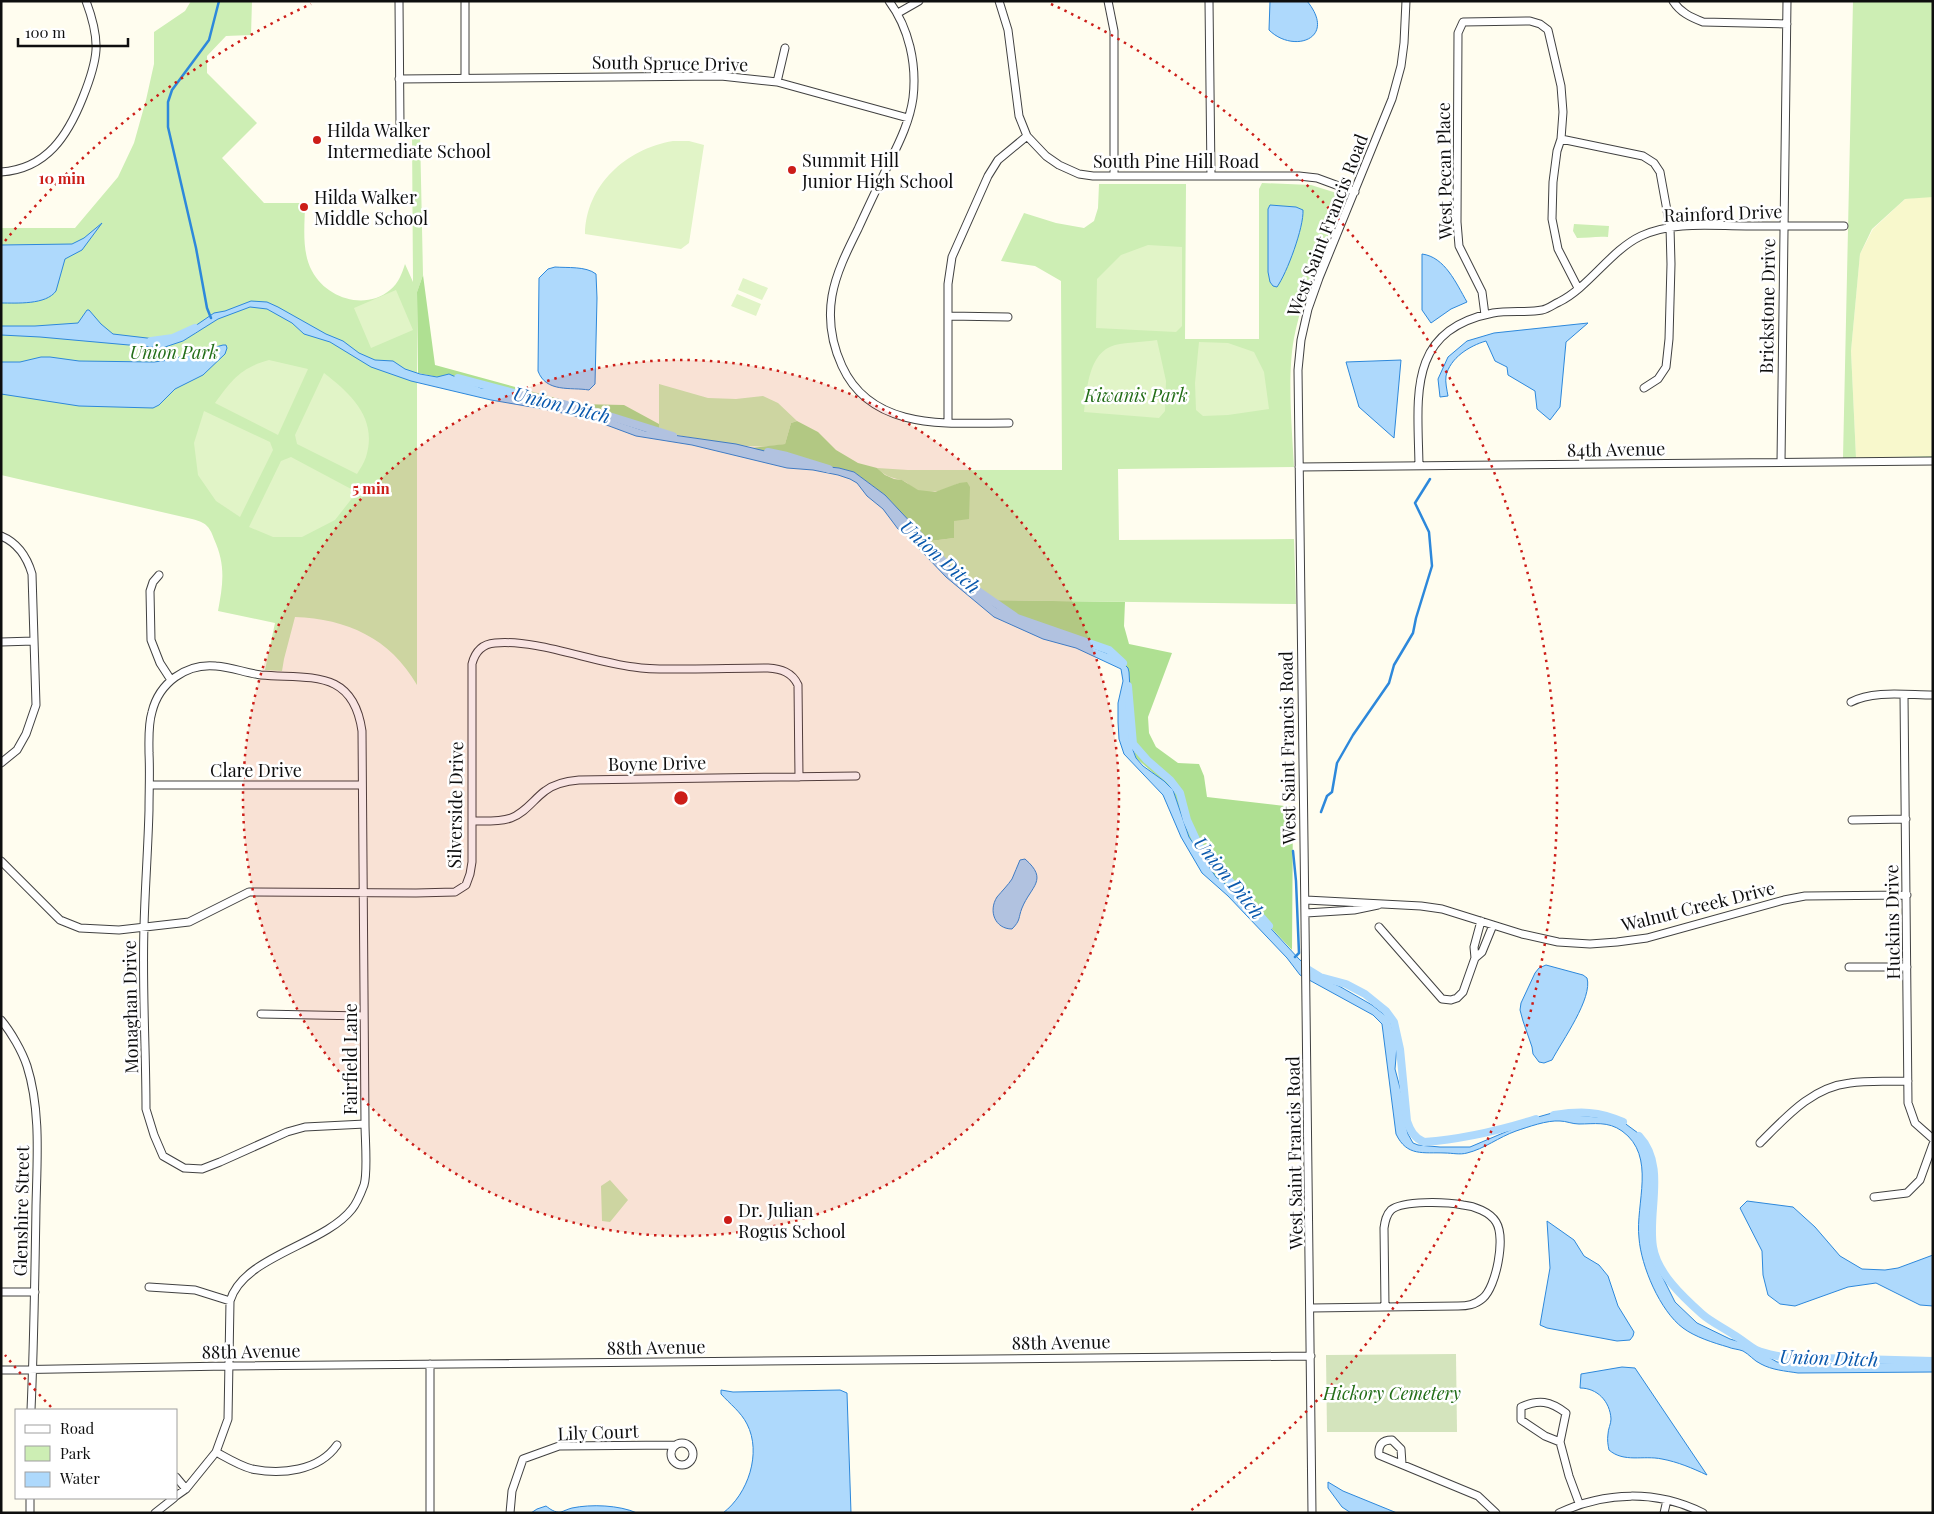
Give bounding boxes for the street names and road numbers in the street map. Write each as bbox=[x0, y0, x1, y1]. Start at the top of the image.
street label: South Spruce Drive bbox=[592, 50, 748, 76]
street label: West Pecan Place bbox=[1431, 102, 1457, 241]
street label: West Saint Francis Road bbox=[1281, 130, 1373, 321]
street label: South Pine Hill Road bbox=[1093, 149, 1260, 173]
street label: Rainford Drive bbox=[1663, 199, 1783, 227]
street label: Brickstone Drive bbox=[1754, 238, 1780, 374]
street label: 84th Avenue bbox=[1567, 436, 1665, 462]
street label: West Saint Francis Road bbox=[1273, 651, 1301, 846]
street label: Silverside Drive bbox=[442, 741, 468, 869]
street label: Boyne Drive bbox=[608, 750, 706, 776]
street label: Clare Drive bbox=[210, 758, 302, 782]
street label: Huckins Drive bbox=[1879, 864, 1905, 980]
street label: Walnut Creek Drive bbox=[1618, 875, 1777, 937]
street label: Monaghan Drive bbox=[117, 940, 143, 1074]
street label: Fairfield Lane bbox=[338, 1003, 362, 1115]
street label: West Saint Francis Road bbox=[1280, 1056, 1308, 1251]
street label: Glenshire Street bbox=[8, 1145, 34, 1277]
street label: 88th Avenue bbox=[1011, 1329, 1111, 1355]
street label: 88th Avenue bbox=[606, 1334, 706, 1360]
street label: 88th Avenue bbox=[201, 1338, 301, 1364]
street label: Lily Court bbox=[557, 1419, 640, 1445]

